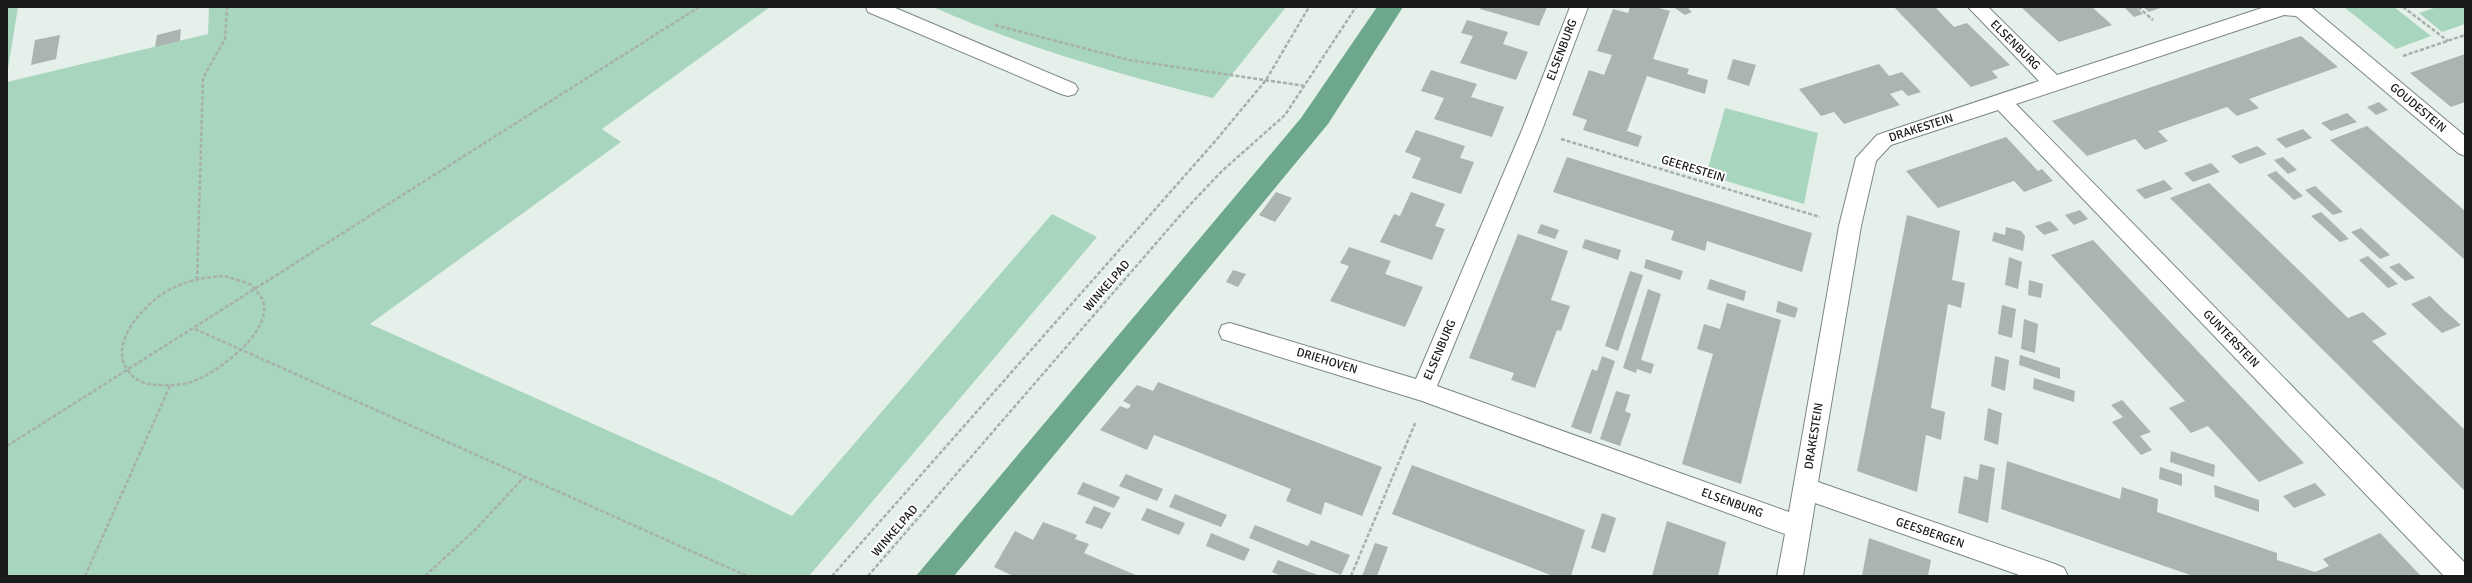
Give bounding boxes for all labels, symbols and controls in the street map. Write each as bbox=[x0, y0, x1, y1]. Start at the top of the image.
street label: ELSENBURG bbox=[1543, 17, 1581, 83]
street label: ELSENBURG bbox=[1987, 17, 2043, 73]
street label: GOUDESTEIN bbox=[2387, 80, 2449, 136]
street label: DRAKESTEIN bbox=[1887, 111, 1955, 145]
street label: GEERESTEIN bbox=[1659, 152, 1727, 186]
street label: WINKELPAD bbox=[1081, 257, 1134, 315]
street label: GUNTERSTEIN bbox=[2200, 307, 2262, 371]
street label: ELSENBURG bbox=[1420, 317, 1460, 383]
street label: DRIEHOVEN bbox=[1295, 345, 1359, 377]
street label: DRAKESTEIN bbox=[1801, 402, 1827, 470]
street label: ELSENBURG bbox=[1699, 485, 1765, 521]
street label: WINKELPAD bbox=[869, 502, 922, 560]
street label: GEESBERGEN bbox=[1894, 514, 1966, 552]

